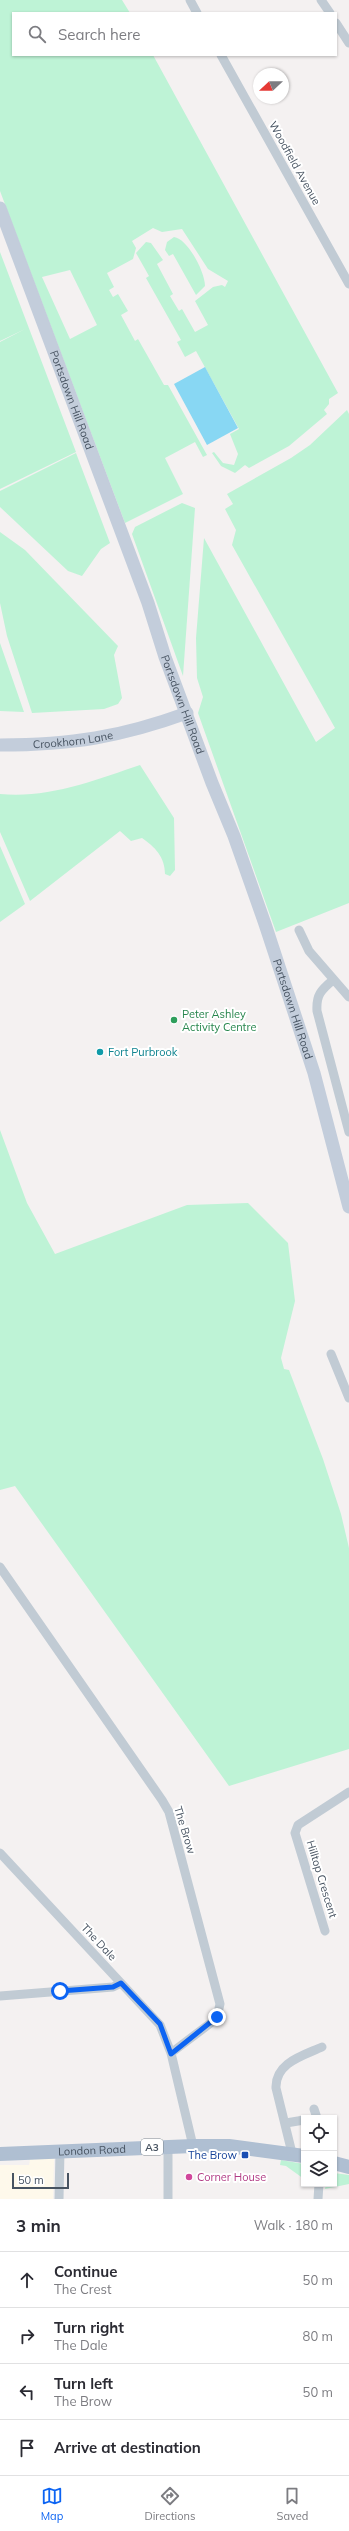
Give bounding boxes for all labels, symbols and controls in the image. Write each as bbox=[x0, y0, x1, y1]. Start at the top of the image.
search box bbox=[12, 12, 337, 56]
icon: search bbox=[26, 23, 48, 45]
text: Search here bbox=[58, 25, 140, 44]
north arrow bbox=[253, 68, 289, 104]
street label: Woodfield Avenue bbox=[266, 119, 324, 207]
street label: Portsdown Hill Road bbox=[47, 348, 97, 451]
street label: Portsdown Hill Road bbox=[158, 653, 208, 756]
street label: Crookhorn Lane bbox=[32, 728, 114, 751]
street label: Portsdown Hill Road bbox=[270, 957, 316, 1061]
place label: Peter Ashley Activity Centre bbox=[182, 1007, 256, 1034]
marker: Peter Ashley Activity Centre bbox=[169, 1015, 179, 1025]
place label: Fort Purbrook bbox=[108, 1045, 178, 1059]
marker: Fort Purbrook bbox=[95, 1047, 105, 1057]
street label: The Brow bbox=[171, 1804, 199, 1856]
street label: Hilltop Crescent bbox=[304, 1839, 340, 1920]
street label: The Dale bbox=[78, 1921, 120, 1963]
route start bbox=[51, 1982, 69, 2000]
route end bbox=[208, 2008, 226, 2026]
map controls bbox=[301, 2115, 337, 2187]
button: locate bbox=[301, 2115, 337, 2151]
road number: A3 bbox=[141, 2139, 163, 2155]
street label: London Road bbox=[58, 2142, 126, 2159]
place label: The Brow bbox=[188, 2148, 237, 2162]
marker: The Brow bbox=[240, 2150, 250, 2160]
button: layers bbox=[301, 2151, 337, 2187]
place label: Corner House bbox=[197, 2170, 266, 2184]
scale bar bbox=[12, 2171, 69, 2190]
marker: Corner House bbox=[184, 2172, 194, 2182]
text: 50 m bbox=[18, 2173, 44, 2187]
text: 3 min bbox=[16, 2215, 61, 2236]
text: Walk · 180 m bbox=[254, 2217, 333, 2233]
text: Continue bbox=[54, 2262, 117, 2281]
icon: ahead bbox=[16, 2269, 38, 2291]
text: 50 m bbox=[303, 2272, 333, 2288]
text: The Crest bbox=[54, 2281, 111, 2297]
text: Turn right bbox=[54, 2318, 124, 2337]
icon: right bbox=[16, 2325, 38, 2347]
text: 80 m bbox=[303, 2328, 333, 2344]
text: The Dale bbox=[54, 2337, 108, 2353]
text: Turn left bbox=[54, 2374, 113, 2393]
icon: left bbox=[16, 2381, 38, 2403]
text: 50 m bbox=[303, 2384, 333, 2400]
text: The Brow bbox=[54, 2393, 112, 2409]
icon: arrive bbox=[16, 2437, 38, 2459]
text: Arrive at destination bbox=[54, 2438, 201, 2457]
tab: Map bbox=[41, 2485, 63, 2523]
tab: Directions bbox=[145, 2485, 195, 2523]
tab: Saved bbox=[277, 2485, 308, 2523]

